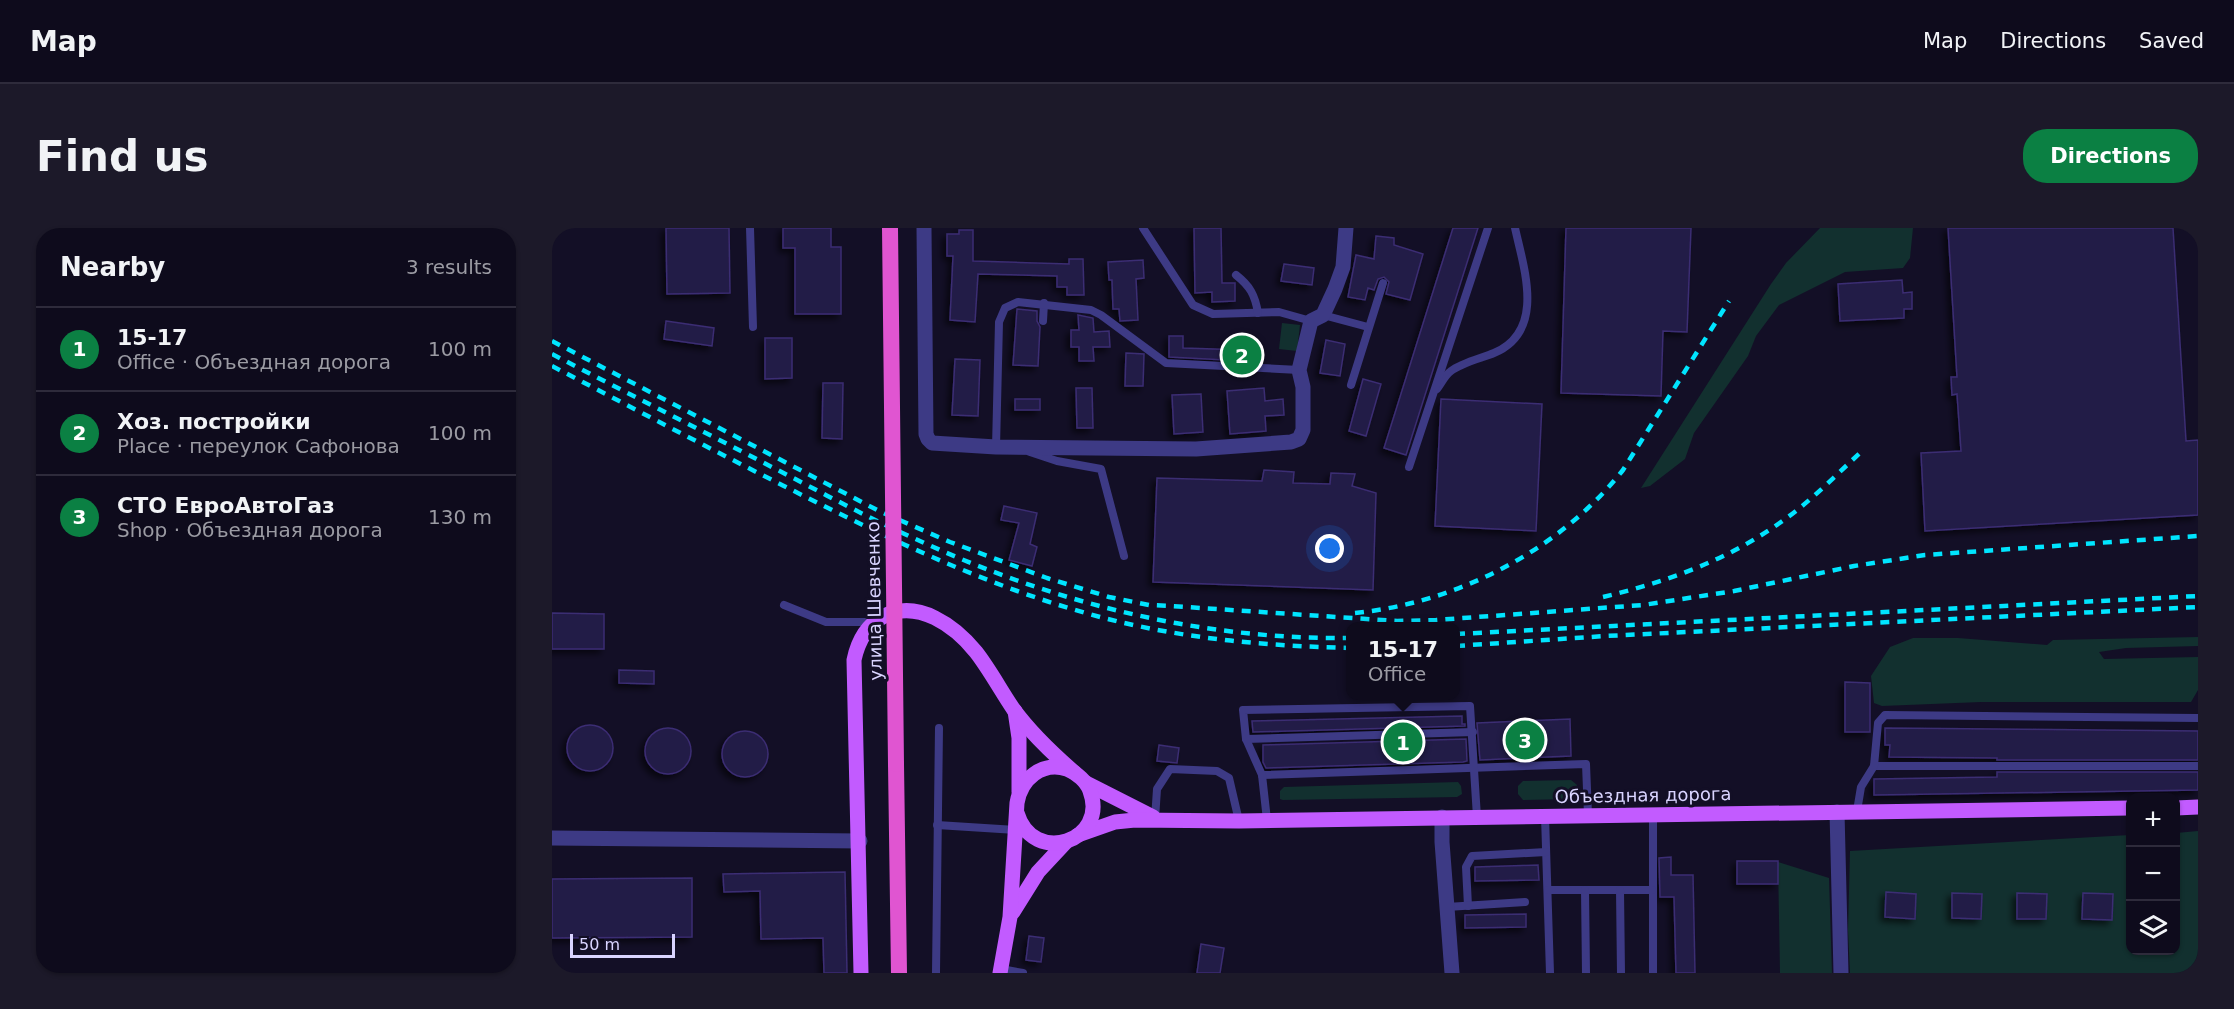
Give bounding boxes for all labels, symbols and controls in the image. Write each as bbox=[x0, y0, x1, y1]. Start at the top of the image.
text: Map bbox=[30, 25, 97, 58]
text: Map bbox=[1923, 29, 1967, 53]
text: Directions bbox=[2000, 29, 2106, 53]
text: Saved bbox=[2139, 29, 2204, 53]
button: Directions bbox=[2023, 129, 2198, 183]
text: Find us bbox=[36, 132, 209, 181]
text: Nearby bbox=[60, 252, 165, 282]
text: 3 results bbox=[406, 255, 492, 279]
text: 15-17 bbox=[117, 325, 187, 350]
pin: 2 bbox=[1222, 332, 1262, 378]
text: 1 bbox=[73, 337, 86, 361]
text: 100 m bbox=[428, 337, 492, 361]
text: Office · Объездная дорога bbox=[117, 350, 391, 374]
text: Хоз. постройки bbox=[117, 409, 311, 434]
text: 2 bbox=[73, 421, 86, 445]
text: 100 m bbox=[428, 421, 492, 445]
text: Place · переулок Сафонова bbox=[117, 434, 400, 458]
text: СТО ЕвроАвтоГаз bbox=[117, 493, 335, 518]
text: 3 bbox=[73, 505, 86, 529]
text: 130 m bbox=[428, 505, 492, 529]
text: Shop · Объездная дорога bbox=[117, 518, 383, 542]
street label: улица Шевченко bbox=[862, 521, 886, 681]
your location bbox=[1315, 534, 1344, 563]
popup bbox=[1346, 622, 1460, 700]
text: 15-17 bbox=[1368, 637, 1438, 662]
text: Office bbox=[1368, 662, 1426, 686]
pin: 3 bbox=[1506, 718, 1544, 762]
pin: 1 bbox=[1384, 720, 1422, 764]
street label: Объездная дорога bbox=[1554, 783, 1732, 807]
map controls bbox=[2126, 793, 2180, 955]
button: + bbox=[2126, 793, 2180, 847]
button: − bbox=[2126, 847, 2180, 901]
button: layers bbox=[2126, 901, 2180, 955]
scale bar bbox=[570, 931, 675, 958]
text: 50 m bbox=[579, 935, 620, 954]

